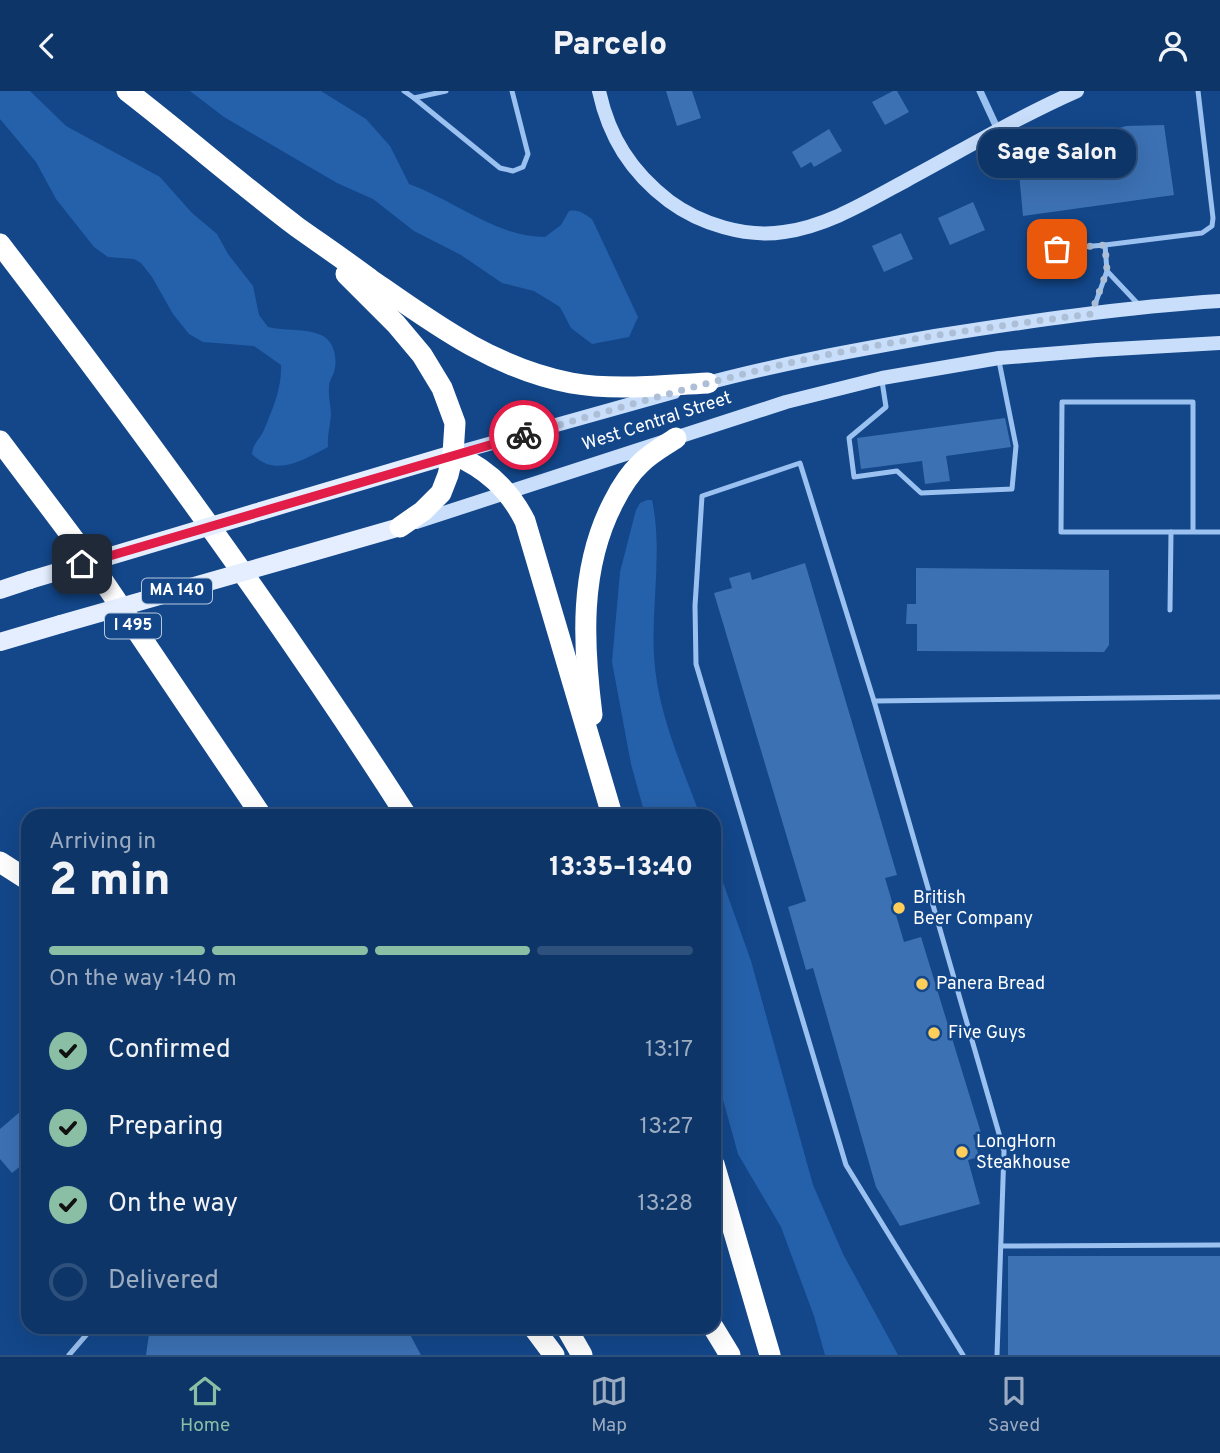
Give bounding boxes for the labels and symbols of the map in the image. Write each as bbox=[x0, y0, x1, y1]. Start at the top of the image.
callout: Sage Salon bbox=[978, 130, 1136, 179]
pin bbox=[1027, 219, 1087, 279]
street label: West Central Street bbox=[579, 387, 735, 457]
courier bbox=[489, 400, 559, 470]
pin bbox=[52, 534, 112, 594]
road number: MA 140 bbox=[142, 579, 212, 603]
road number: I 495 bbox=[105, 613, 161, 639]
place label: British Beer Company bbox=[913, 887, 1033, 931]
marker: British Beer Company bbox=[891, 900, 907, 916]
place label: Panera Bread bbox=[936, 973, 1045, 996]
marker: Panera Bread bbox=[914, 976, 930, 992]
place label: Five Guys bbox=[948, 1022, 1026, 1045]
marker: Five Guys bbox=[926, 1025, 942, 1041]
place label: LongHorn Steakhouse bbox=[976, 1131, 1070, 1175]
marker: LongHorn Steakhouse bbox=[954, 1144, 970, 1160]

